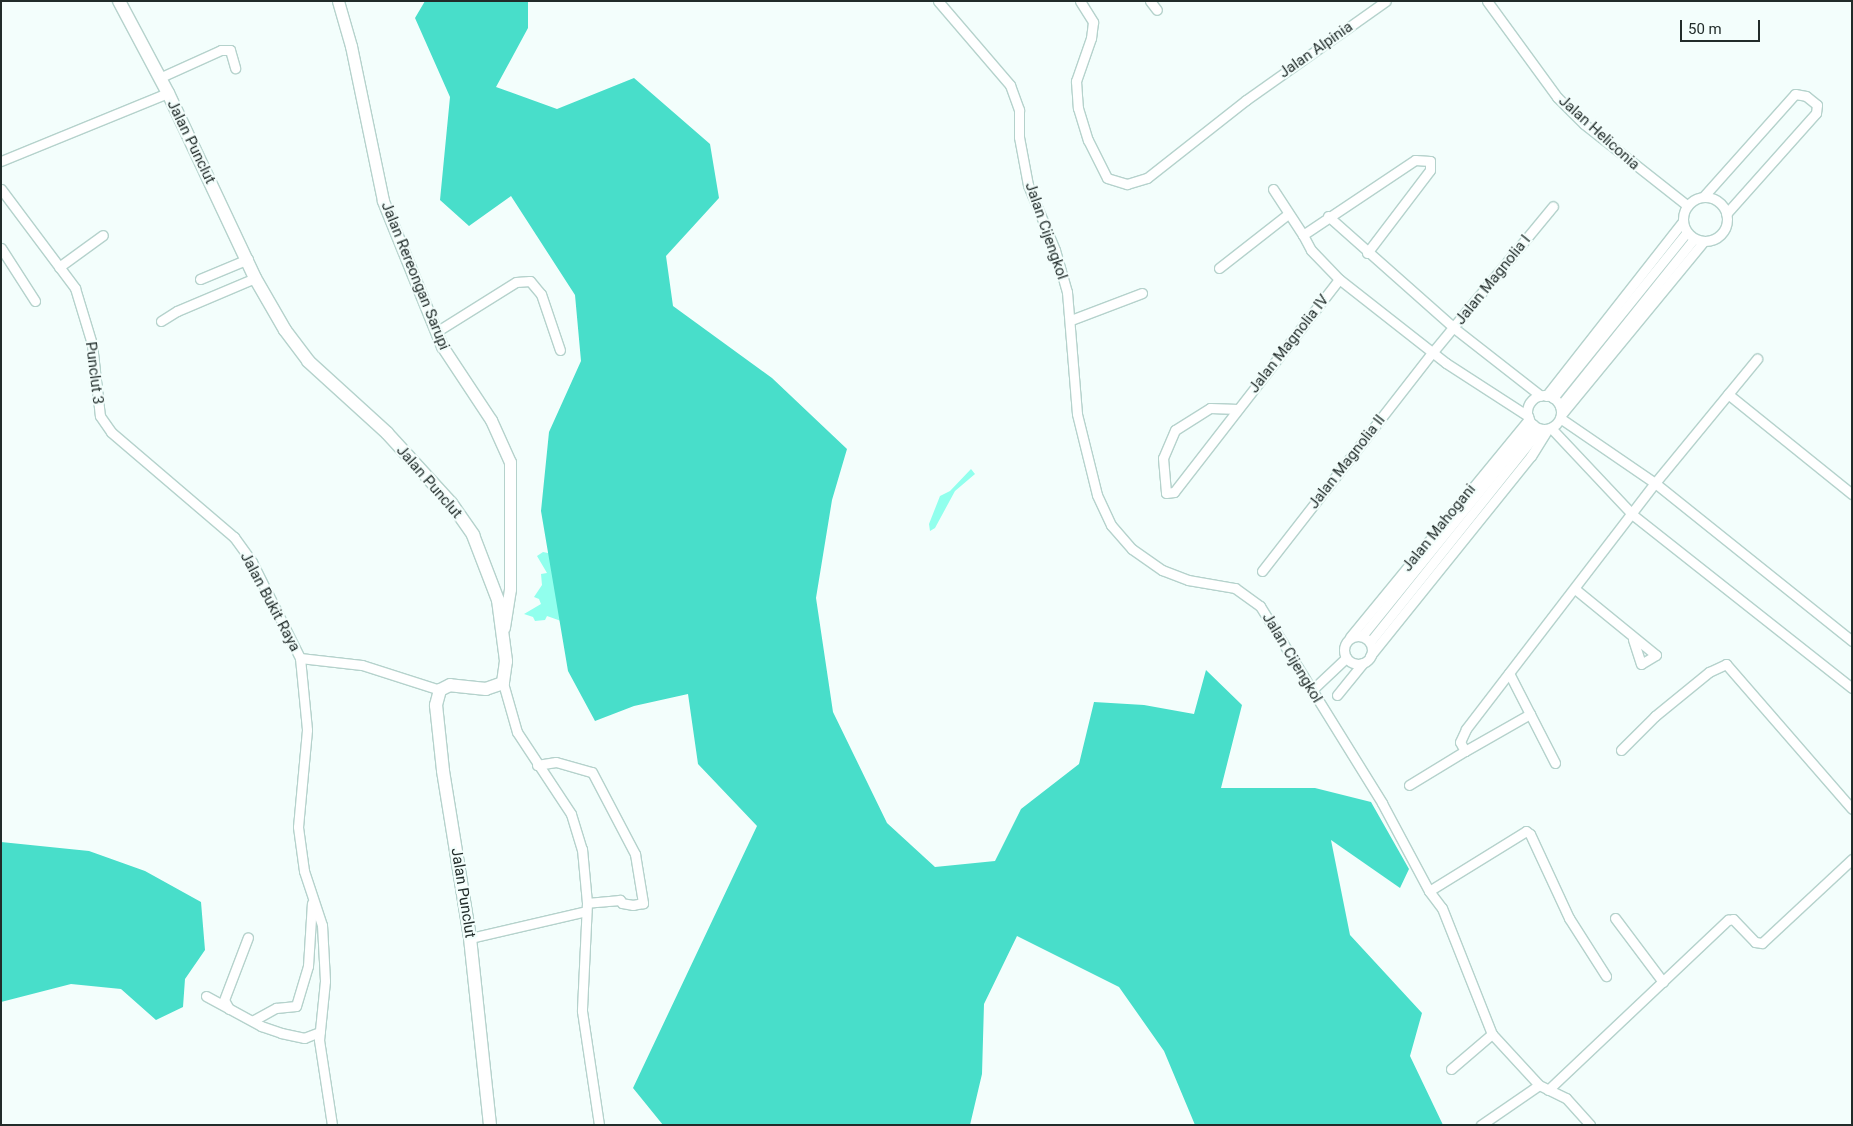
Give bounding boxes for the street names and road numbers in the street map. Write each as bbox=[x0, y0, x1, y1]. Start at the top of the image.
street label: Jalan Alpinia bbox=[1276, 18, 1356, 82]
street label: Jalan Heliconia bbox=[1555, 92, 1643, 174]
street label: Jalan Punclut bbox=[163, 97, 219, 187]
street label: Jalan Cijengkol bbox=[1021, 180, 1071, 282]
street label: Jalan Rereongan Sarupi bbox=[377, 199, 453, 353]
street label: Jalan Magnolia I bbox=[1451, 232, 1535, 328]
street label: Jalan Magnolia IV bbox=[1245, 291, 1333, 397]
street label: Punclut 3 bbox=[81, 341, 107, 405]
street label: Jalan Magnolia II bbox=[1305, 412, 1389, 512]
street label: Jalan Punclut bbox=[392, 442, 466, 522]
street label: Jalan Mahogani bbox=[1398, 481, 1480, 575]
street label: Jalan Bukit Raya bbox=[236, 549, 304, 655]
street label: Jalan Cijengkol bbox=[1258, 610, 1326, 706]
street label: Jalan Punclut bbox=[447, 847, 479, 939]

